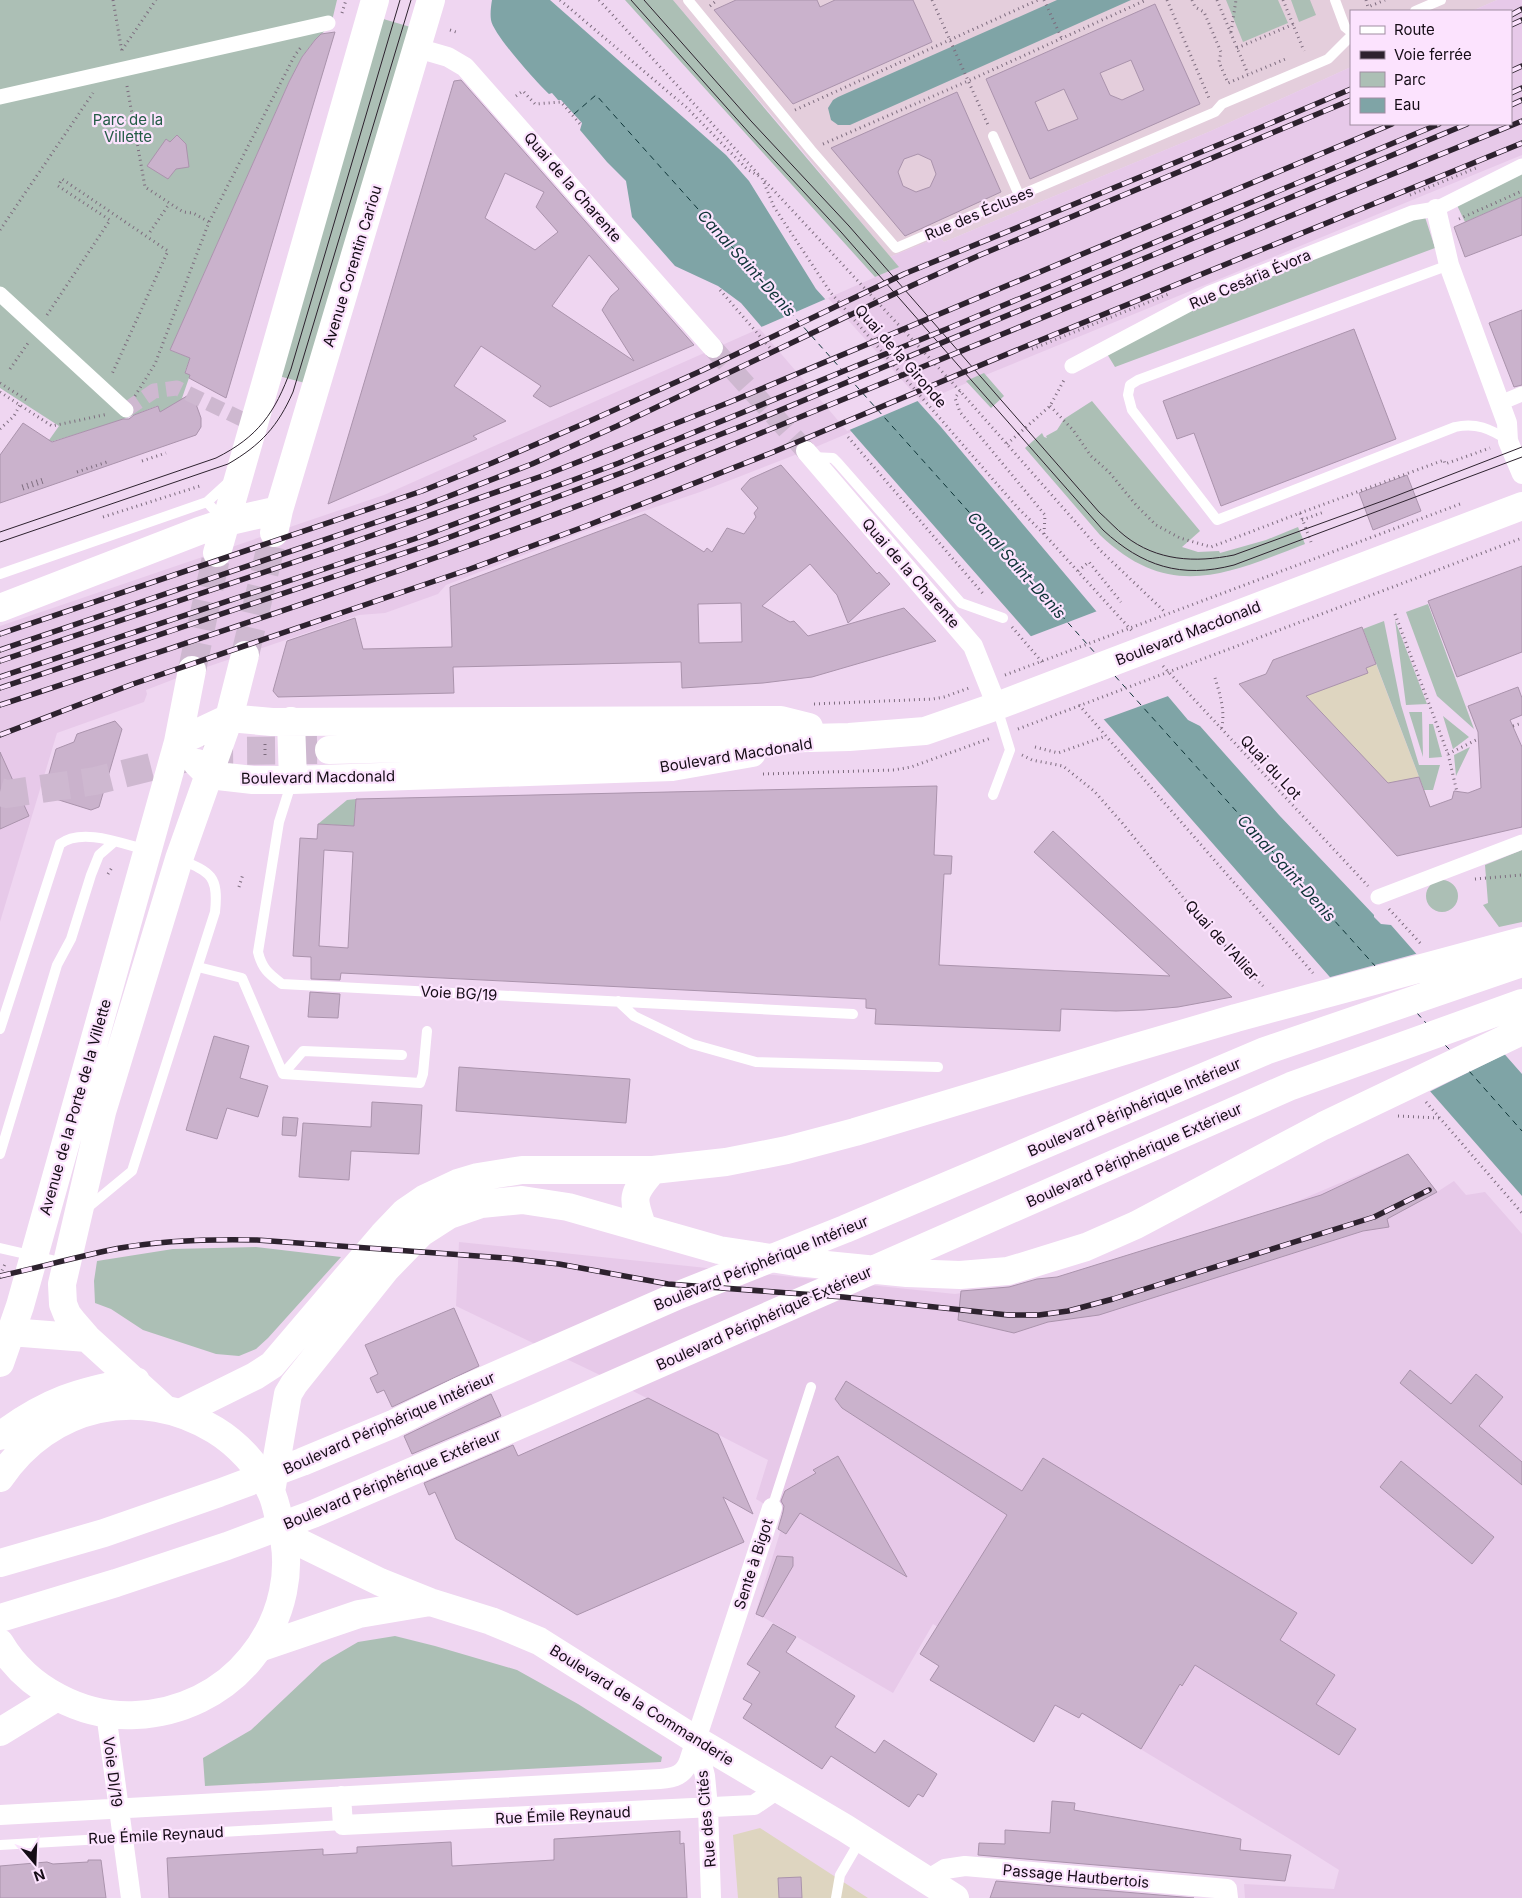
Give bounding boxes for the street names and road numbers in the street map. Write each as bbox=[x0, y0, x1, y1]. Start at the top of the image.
street label: Quai de la Charente bbox=[520, 128, 626, 246]
street label: Rue des Écluses bbox=[922, 182, 1036, 244]
street label: Avenue Corentin Cariou bbox=[318, 183, 386, 349]
street label: Rue Cesária Évora bbox=[1186, 245, 1314, 313]
street label: Quai de la Gironde bbox=[851, 300, 951, 412]
street label: Quai de la Charente bbox=[858, 514, 964, 632]
street label: Boulevard Macdonald bbox=[1113, 597, 1263, 669]
street label: Quai du Lot bbox=[1236, 731, 1306, 803]
street label: Boulevard Macdonald bbox=[658, 734, 814, 776]
street label: Boulevard Macdonald bbox=[241, 766, 395, 788]
street label: Quai de l'Allier bbox=[1181, 896, 1263, 984]
street label: Voie BG/19 bbox=[420, 981, 498, 1005]
street label: Avenue de la Porte de la Villette bbox=[35, 997, 115, 1217]
street label: Boulevard Périphérique Intérieur bbox=[1025, 1053, 1244, 1161]
street label: Boulevard Périphérique Extérieur bbox=[1023, 1099, 1245, 1211]
street label: Boulevard Périphérique Intérieur bbox=[651, 1211, 871, 1315]
street label: Boulevard Périphérique Extérieur bbox=[653, 1262, 875, 1374]
street label: Boulevard Périphérique Intérieur bbox=[280, 1367, 498, 1478]
street label: Boulevard Périphérique Extérieur bbox=[280, 1424, 504, 1534]
street label: Sente à Bigot bbox=[729, 1516, 777, 1612]
street label: Boulevard de la Commanderie bbox=[546, 1640, 738, 1770]
street label: Voie DI/19 bbox=[99, 1736, 127, 1808]
street label: Rue des Cités bbox=[692, 1769, 720, 1868]
street label: Rue Émile Reynaud bbox=[495, 1802, 631, 1828]
street label: Rue Émile Reynaud bbox=[88, 1822, 224, 1848]
street label: Passage Hautbertois bbox=[1002, 1860, 1150, 1892]

